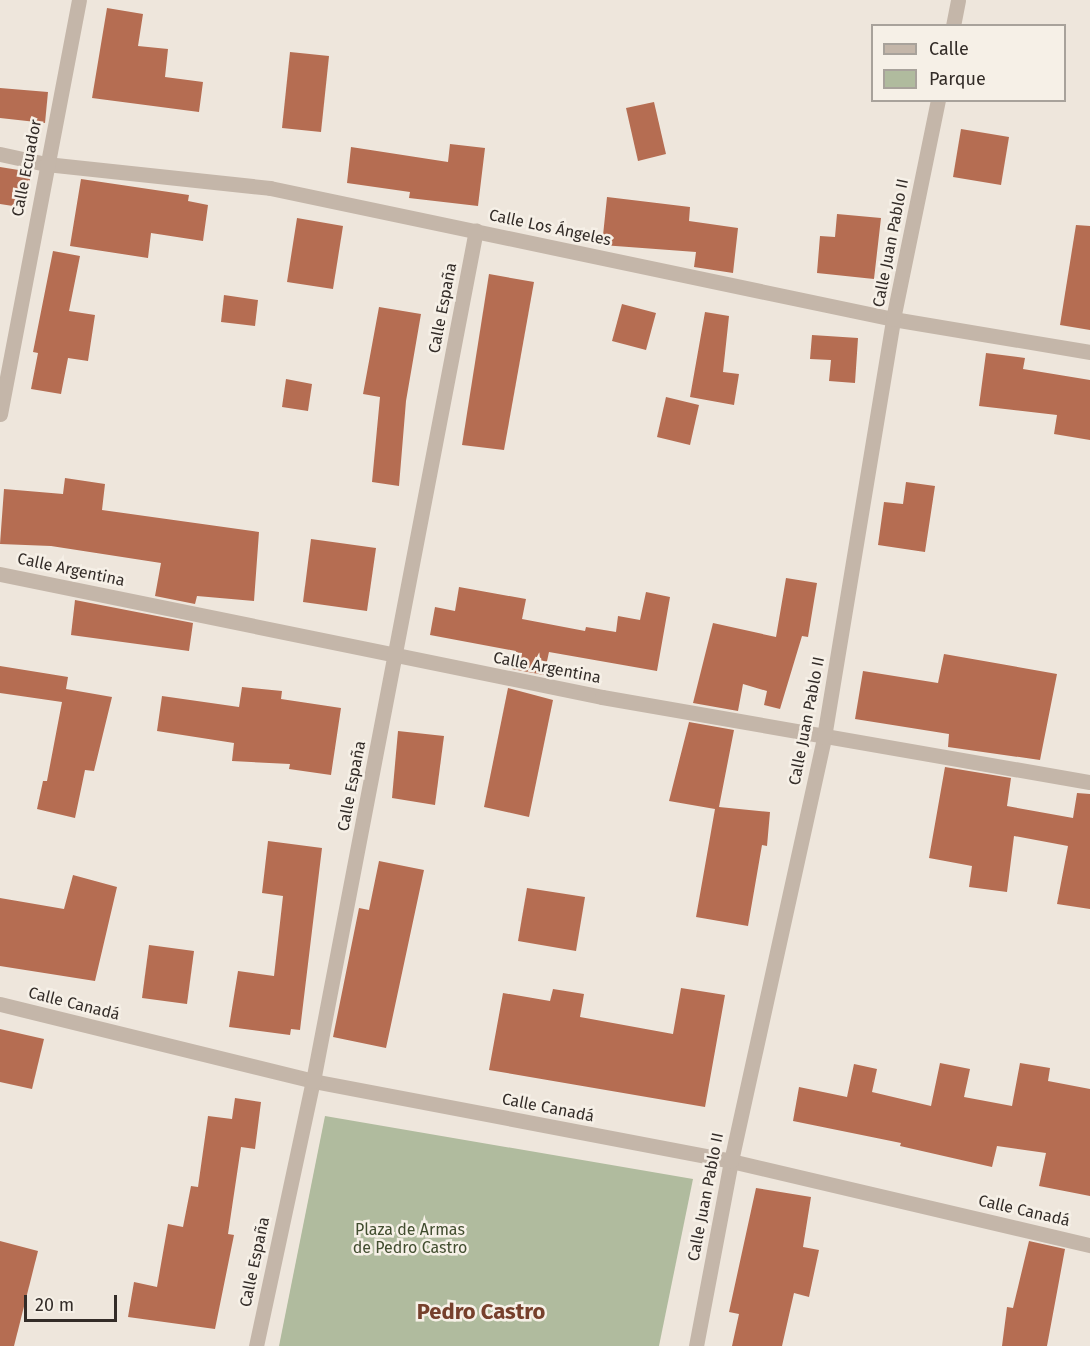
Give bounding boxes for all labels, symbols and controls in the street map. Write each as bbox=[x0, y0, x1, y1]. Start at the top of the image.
legend bbox=[871, 24, 1066, 102]
text: Calle bbox=[929, 38, 969, 60]
text: Parque bbox=[929, 68, 986, 90]
street label: Calle Ecuador bbox=[8, 118, 46, 218]
street label: Calle Juan Pablo II bbox=[869, 177, 913, 309]
street label: Calle Los Ángeles bbox=[487, 206, 613, 250]
street label: Calle España bbox=[425, 261, 461, 355]
street label: Calle Argentina bbox=[16, 549, 126, 591]
street label: Calle Argentina bbox=[492, 648, 602, 688]
street label: Calle Juan Pablo II bbox=[785, 655, 829, 787]
street label: Calle España bbox=[334, 739, 370, 833]
street label: Calle Canadá bbox=[26, 983, 122, 1025]
street label: Calle Canadá bbox=[500, 1090, 596, 1126]
street label: Calle Juan Pablo II bbox=[684, 1131, 728, 1263]
street label: Calle Canadá bbox=[976, 1191, 1072, 1231]
street label: Calle España bbox=[236, 1215, 274, 1309]
park label: Plaza de Armas de Pedro Castro bbox=[353, 1220, 467, 1258]
scale bar bbox=[27, 1283, 120, 1321]
text: 20 m bbox=[35, 1294, 74, 1316]
district label: Pedro Castro bbox=[417, 1299, 545, 1325]

